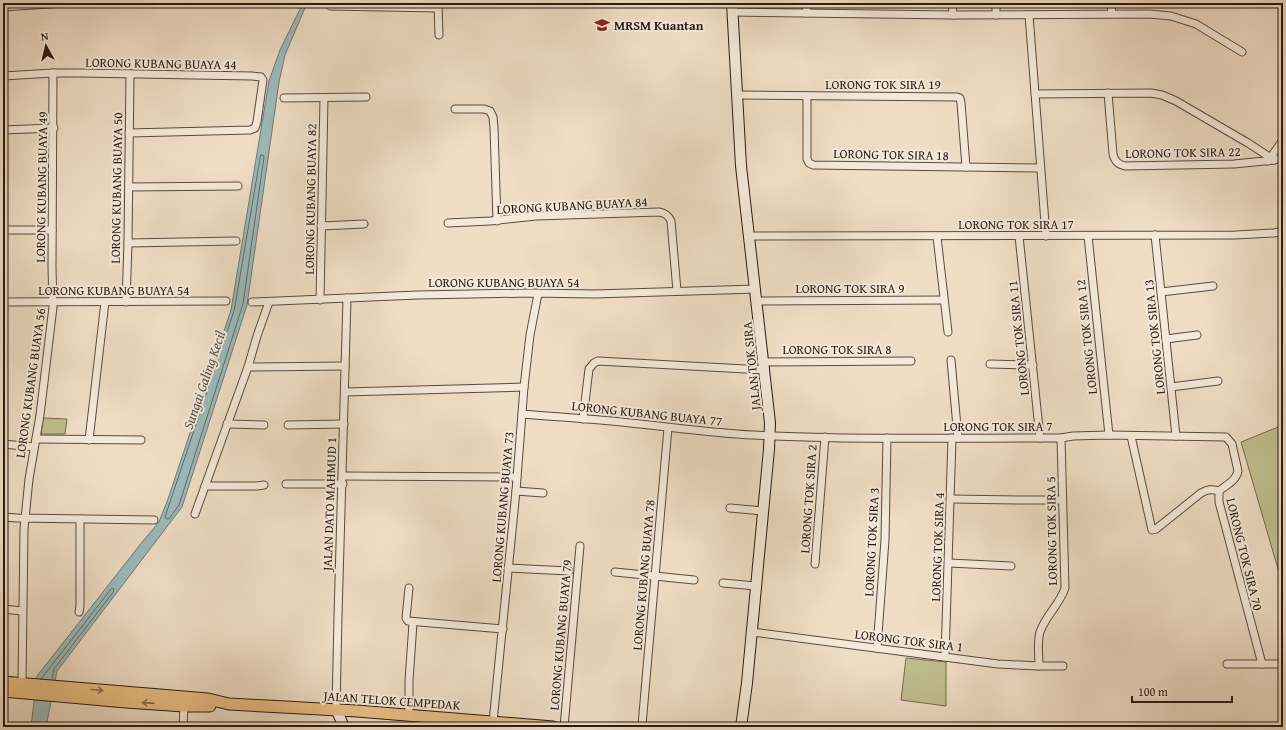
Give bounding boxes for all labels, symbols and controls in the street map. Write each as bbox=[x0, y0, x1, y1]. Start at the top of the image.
school or university icon: MRSM Kuantan bbox=[593, 16, 611, 34]
place label: MRSM Kuantan bbox=[614, 16, 704, 35]
north arrow bbox=[26, 26, 66, 66]
text: N bbox=[40, 28, 50, 45]
street label: LORONG KUBANG BUAYA 44 bbox=[85, 53, 237, 74]
street label: LORONG TOK SIRA 19 bbox=[825, 75, 941, 94]
street label: LORONG KUBANG BUAYA 49 bbox=[31, 111, 52, 263]
street label: LORONG KUBANG BUAYA 50 bbox=[106, 112, 127, 264]
street label: LORONG KUBANG BUAYA 82 bbox=[300, 123, 321, 275]
street label: LORONG TOK SIRA 22 bbox=[1125, 142, 1241, 163]
street label: LORONG TOK SIRA 18 bbox=[833, 144, 949, 165]
street label: LORONG KUBANG BUAYA 84 bbox=[496, 192, 648, 219]
street label: LORONG TOK SIRA 17 bbox=[958, 215, 1074, 234]
street label: LORONG KUBANG BUAYA 54 bbox=[428, 273, 580, 292]
street label: LORONG TOK SIRA 9 bbox=[795, 279, 905, 298]
street label: LORONG TOK SIRA 12 bbox=[1071, 279, 1102, 395]
street label: LORONG TOK SIRA 13 bbox=[1139, 279, 1170, 395]
street label: LORONG TOK SIRA 11 bbox=[1003, 280, 1034, 396]
street label: LORONG KUBANG BUAYA 54 bbox=[38, 281, 190, 300]
street label: LORONG KUBANG BUAYA 56 bbox=[11, 307, 50, 459]
street label: JALAN TOK SIRA bbox=[737, 321, 766, 413]
water label: Sungai Galing Kecil bbox=[178, 328, 230, 432]
street label: LORONG TOK SIRA 8 bbox=[782, 340, 892, 359]
street label: LORONG KUBANG BUAYA 77 bbox=[571, 396, 723, 431]
street label: LORONG TOK SIRA 7 bbox=[943, 417, 1053, 436]
street label: LORONG KUBANG BUAYA 73 bbox=[486, 431, 519, 583]
street label: JALAN DATO MAHMUD 1 bbox=[318, 437, 341, 573]
street label: LORONG TOK SIRA 2 bbox=[795, 444, 822, 554]
street label: LORONG TOK SIRA 5 bbox=[1041, 476, 1062, 586]
street label: LORONG TOK SIRA 3 bbox=[859, 487, 884, 597]
street label: LORONG TOK SIRA 4 bbox=[926, 492, 949, 602]
street label: LORONG TOK SIRA 70 bbox=[1221, 496, 1268, 612]
street label: LORONG KUBANG BUAYA 78 bbox=[627, 499, 660, 651]
street label: LORONG KUBANG BUAYA 79 bbox=[544, 559, 577, 711]
street label: LORONG TOK SIRA 1 bbox=[854, 624, 964, 657]
scale bar bbox=[1132, 678, 1232, 704]
text: 100 m bbox=[1138, 683, 1168, 700]
street label: JALAN TELOK CEMPEDAK bbox=[321, 686, 461, 715]
one-way arrow bbox=[90, 687, 103, 694]
one-way arrow bbox=[142, 700, 155, 707]

